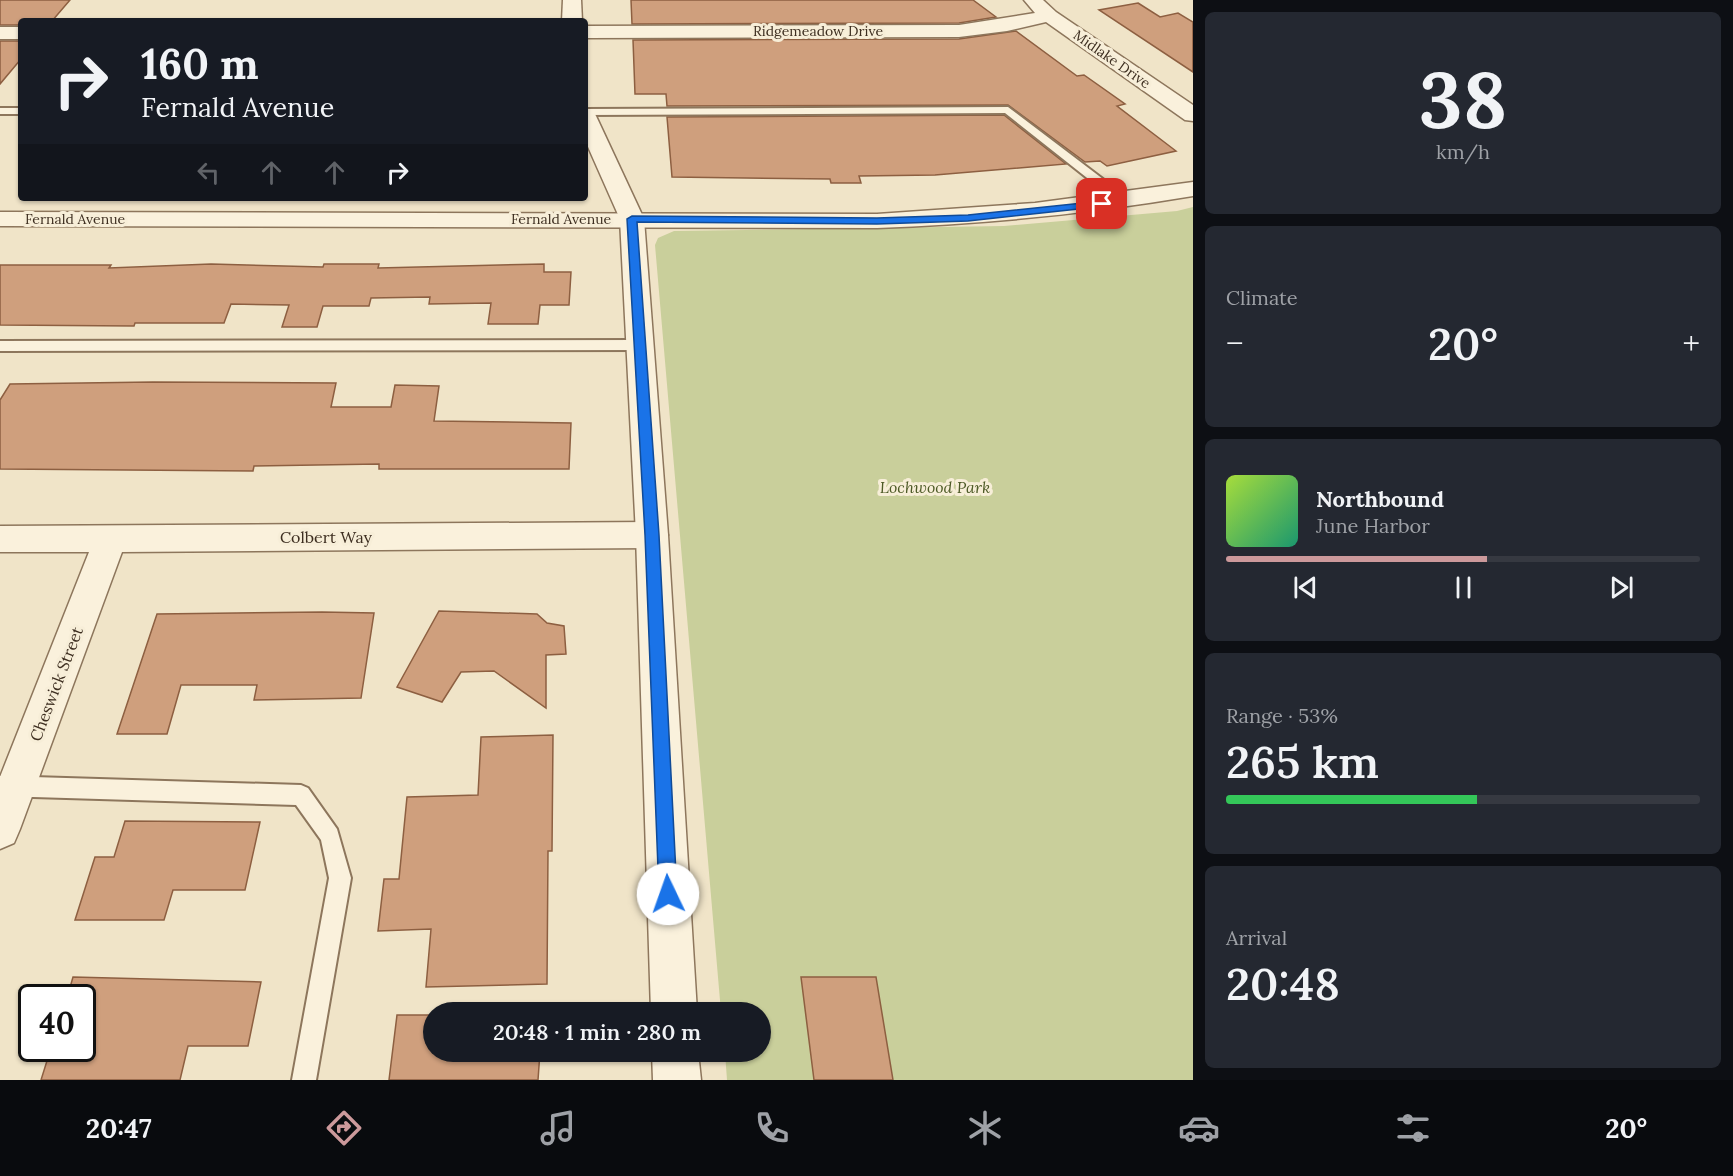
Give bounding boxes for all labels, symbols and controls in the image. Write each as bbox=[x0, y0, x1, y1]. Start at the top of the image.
street label: Ridgemeadow Drive bbox=[753, 22, 883, 40]
street label: Midlake Drive bbox=[1070, 26, 1154, 92]
text: 160 m bbox=[141, 37, 259, 91]
icon: right bbox=[42, 42, 120, 120]
text: 38 bbox=[1419, 50, 1507, 149]
text: Fernald Avenue bbox=[141, 90, 334, 124]
text: km/h bbox=[1436, 139, 1490, 164]
icon: left bbox=[192, 156, 225, 189]
icon: ahead bbox=[255, 156, 288, 189]
icon: ahead bbox=[318, 156, 351, 189]
icon: right bbox=[381, 156, 414, 189]
pin bbox=[1076, 178, 1127, 229]
icon: arrive bbox=[1085, 187, 1118, 220]
street label: Fernald Avenue bbox=[25, 210, 126, 228]
street label: Fernald Avenue bbox=[511, 210, 612, 228]
text: Climate bbox=[1226, 285, 1298, 310]
text: 20° bbox=[1428, 315, 1498, 372]
text: − bbox=[1226, 322, 1244, 364]
text: + bbox=[1682, 322, 1700, 364]
park label: Lochwood Park bbox=[880, 477, 990, 497]
text: Northbound bbox=[1316, 485, 1444, 513]
text: June Harbor bbox=[1316, 513, 1430, 538]
street label: Colbert Way bbox=[280, 527, 373, 547]
icon: previous bbox=[1289, 571, 1322, 604]
icon: pause bbox=[1447, 571, 1480, 604]
icon: next bbox=[1605, 571, 1638, 604]
street label: Cheswick Street bbox=[25, 623, 87, 744]
text: Range · 53% bbox=[1226, 703, 1338, 728]
text: 265 km bbox=[1226, 733, 1379, 790]
position arrow bbox=[636, 862, 700, 926]
text: Arrival bbox=[1226, 925, 1287, 950]
text: 20:48 bbox=[1226, 955, 1340, 1012]
speed limit sign: 40 bbox=[18, 984, 96, 1062]
text: 20:48 · 1 min · 280 m bbox=[493, 1018, 701, 1046]
icon: directions bbox=[323, 1107, 365, 1149]
icon: music bbox=[537, 1107, 579, 1149]
icon: phone bbox=[751, 1107, 793, 1149]
icon: climate bbox=[964, 1107, 1006, 1149]
icon: car bbox=[1178, 1107, 1220, 1149]
icon: filters bbox=[1392, 1107, 1434, 1149]
text: 20:47 bbox=[86, 1111, 152, 1145]
text: 20° bbox=[1605, 1111, 1647, 1145]

